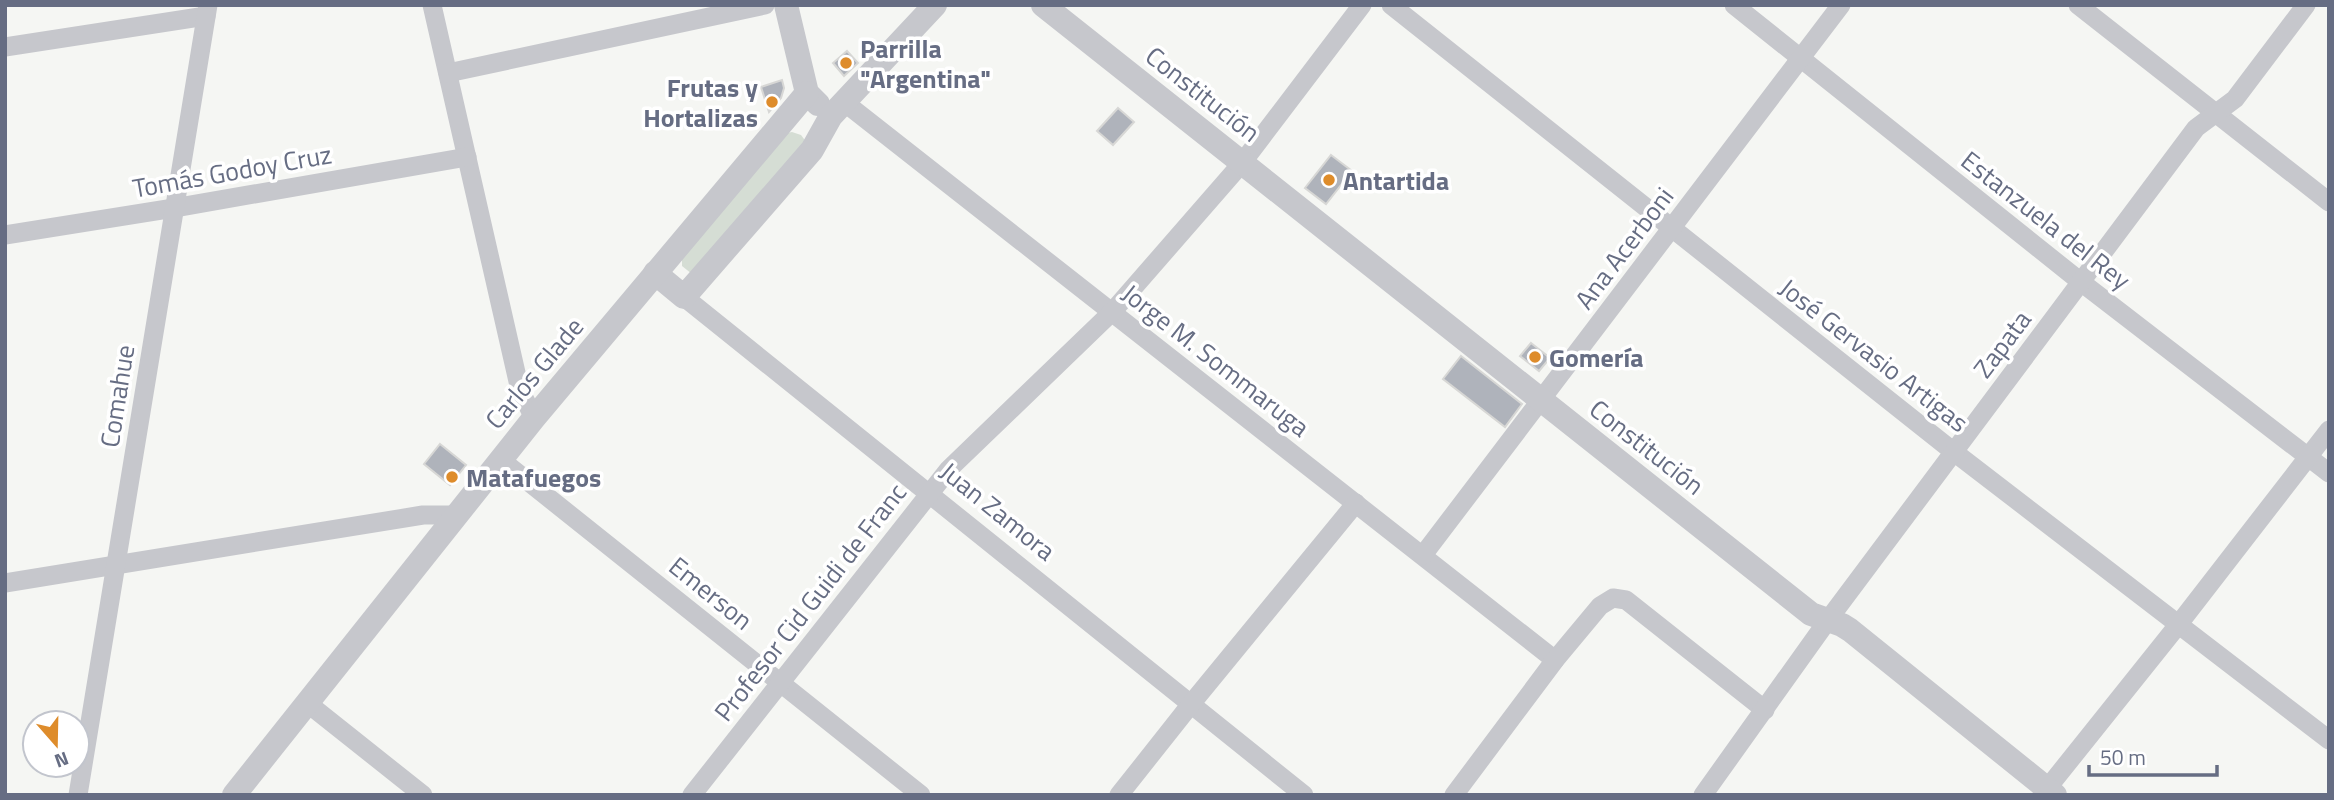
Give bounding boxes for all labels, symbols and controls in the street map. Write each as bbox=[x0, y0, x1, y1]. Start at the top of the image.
place label: Parrilla "Argentina" bbox=[860, 29, 991, 98]
street label: Constitución bbox=[1137, 37, 1269, 151]
marker: Parrilla "Argentina" bbox=[838, 55, 854, 71]
place label: Frutas y Hortalizas bbox=[643, 68, 758, 137]
marker: Frutas y Hortalizas bbox=[764, 94, 780, 110]
street label: Tomás Godoy Cruz bbox=[129, 134, 335, 208]
street label: Estanzuela del Rey bbox=[1953, 141, 2139, 299]
place label: Antartida bbox=[1343, 161, 1449, 200]
marker: Antartida bbox=[1321, 172, 1337, 188]
street label: Ana Acerboni bbox=[1565, 179, 1683, 317]
street label: José Gervasio Artigas bbox=[1771, 269, 1977, 441]
street label: Jorge M. Sommaruga bbox=[1114, 274, 1318, 446]
street label: Zapata bbox=[1964, 302, 2040, 386]
street label: Carlos Glade bbox=[475, 309, 593, 437]
place label: Gomería bbox=[1549, 338, 1643, 377]
street label: Comahue bbox=[90, 342, 144, 450]
marker: Gomería bbox=[1527, 349, 1543, 365]
street label: Constitución bbox=[1581, 390, 1713, 504]
street label: Juan Zamora bbox=[932, 452, 1064, 570]
place label: Matafuegos bbox=[466, 458, 601, 497]
marker: Matafuegos bbox=[444, 469, 460, 485]
street label: Profesor Cid Guidi de Franc bbox=[704, 475, 916, 729]
street label: Emerson bbox=[661, 547, 761, 639]
north arrow bbox=[21, 709, 91, 779]
scale bar bbox=[2089, 734, 2217, 778]
text: 50 m bbox=[2100, 741, 2146, 773]
text: N bbox=[51, 745, 73, 776]

